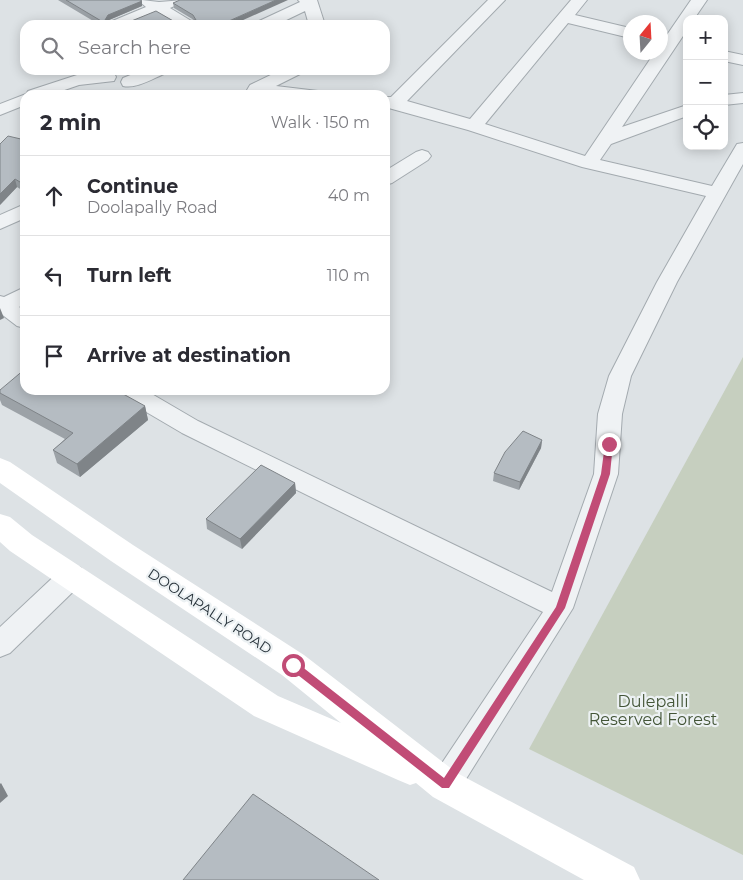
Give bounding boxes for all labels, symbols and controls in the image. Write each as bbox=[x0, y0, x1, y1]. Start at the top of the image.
north arrow bbox=[623, 15, 668, 60]
map controls bbox=[683, 15, 728, 150]
button: + bbox=[683, 15, 728, 60]
search box bbox=[20, 20, 390, 75]
icon: search bbox=[38, 34, 66, 62]
text: Search here bbox=[78, 36, 191, 59]
button: − bbox=[683, 60, 728, 105]
button: locate bbox=[683, 105, 728, 150]
text: 2 min bbox=[40, 110, 101, 135]
text: Walk · 150 m bbox=[271, 113, 370, 132]
text: Continue bbox=[87, 175, 178, 198]
icon: ahead bbox=[40, 182, 68, 210]
text: 40 m bbox=[328, 186, 370, 205]
text: Doolapally Road bbox=[87, 198, 218, 217]
icon: left bbox=[40, 262, 68, 290]
text: Turn left bbox=[87, 264, 172, 287]
text: 110 m bbox=[327, 266, 370, 285]
icon: arrive bbox=[40, 342, 68, 370]
text: Arrive at destination bbox=[87, 344, 291, 367]
route end bbox=[598, 433, 621, 456]
street label: DOOLAPALLY ROAD bbox=[145, 564, 275, 658]
route start bbox=[282, 654, 305, 677]
park label: Dulepalli Reserved Forest bbox=[589, 692, 718, 729]

